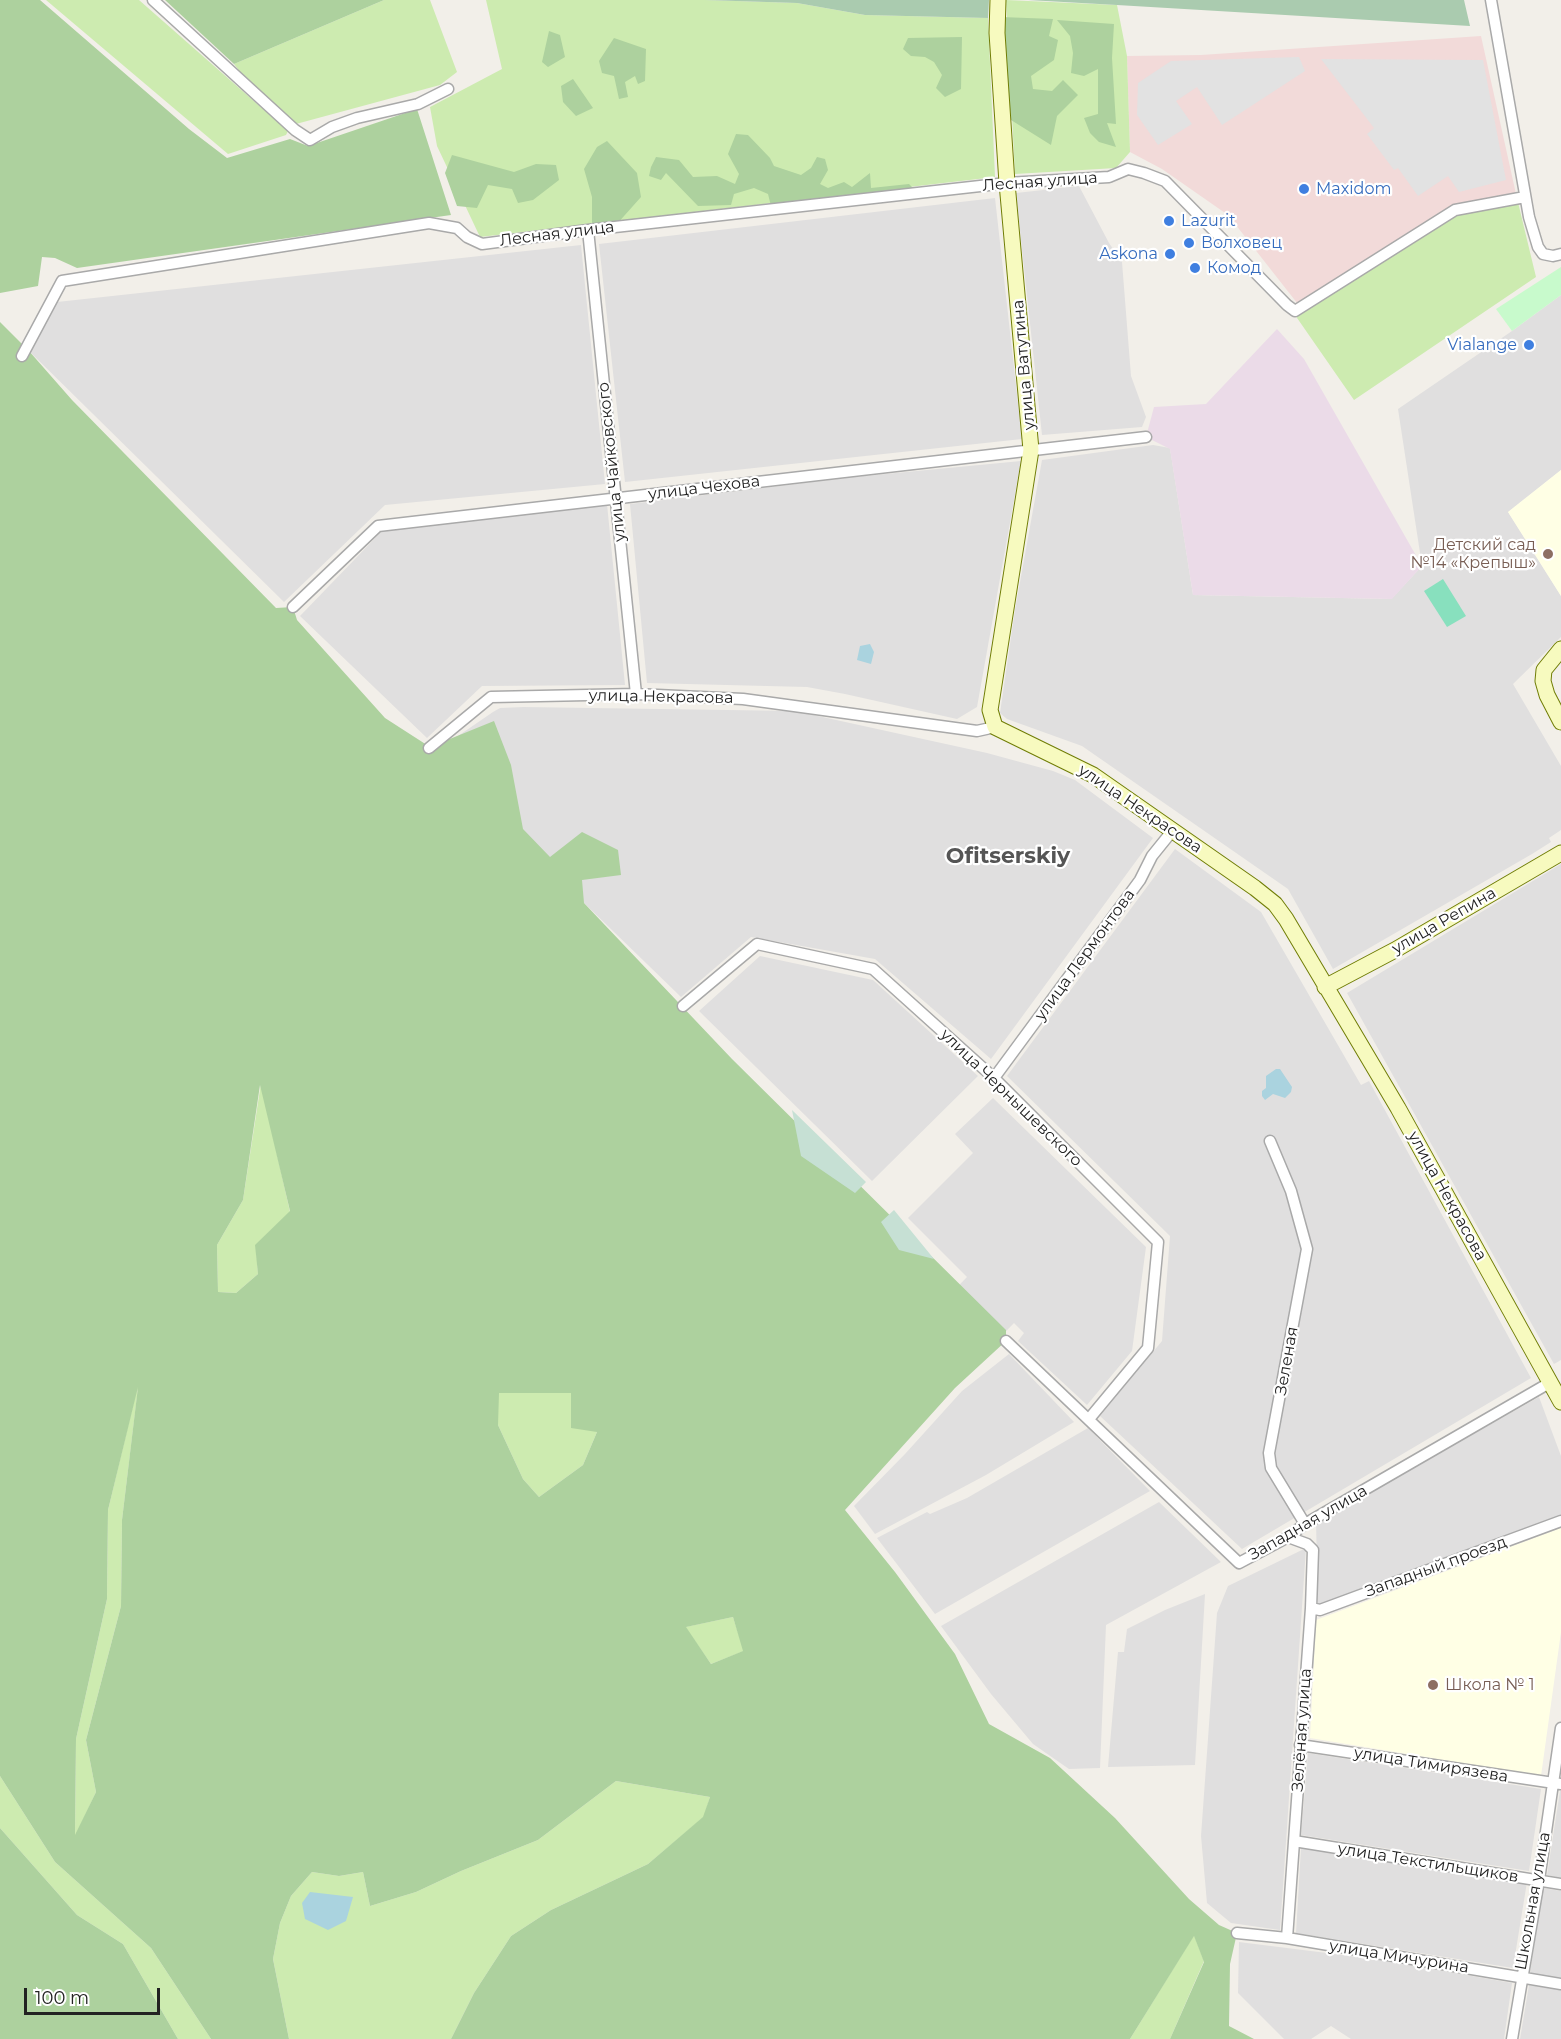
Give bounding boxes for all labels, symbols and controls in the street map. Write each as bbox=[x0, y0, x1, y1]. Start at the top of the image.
street label: Лесная улица bbox=[982, 168, 1098, 196]
place label: Maxidom bbox=[1316, 179, 1391, 199]
marker: Maxidom bbox=[1297, 182, 1311, 196]
place label: Lazurit bbox=[1181, 211, 1236, 231]
marker: Lazurit bbox=[1162, 214, 1176, 228]
street label: Лесная улица bbox=[499, 217, 615, 251]
place label: Волховец bbox=[1201, 233, 1282, 253]
marker: Волховец bbox=[1182, 236, 1196, 250]
place label: Askona bbox=[1099, 244, 1158, 264]
marker: Askona bbox=[1163, 247, 1177, 261]
place label: Комод bbox=[1207, 258, 1261, 278]
marker: Комод bbox=[1188, 261, 1202, 275]
street label: улица Ватутина bbox=[1009, 299, 1039, 431]
place label: Vialange bbox=[1447, 335, 1517, 355]
marker: Vialange bbox=[1522, 338, 1536, 352]
street label: улица Чайковского bbox=[594, 381, 630, 543]
street label: улица Чехова bbox=[647, 472, 761, 504]
place label: Детский сад №14 «Крепыш» bbox=[1410, 535, 1536, 573]
marker: Детский сад №14 «Крепыш» bbox=[1541, 547, 1555, 561]
street label: улица Некрасова bbox=[588, 686, 734, 708]
street label: улица Некрасова bbox=[1075, 761, 1205, 857]
district label: Ofitserskiy bbox=[946, 844, 1070, 870]
street label: улица Репина bbox=[1388, 883, 1500, 959]
street label: улица Лермонтова bbox=[1031, 886, 1139, 1024]
street label: улица Чернышевского bbox=[936, 1025, 1086, 1171]
street label: улица Некрасова bbox=[1404, 1128, 1490, 1264]
street label: Зеленая bbox=[1272, 1325, 1302, 1397]
street label: Западная улица bbox=[1245, 1481, 1371, 1565]
street label: Западный проезд bbox=[1363, 1532, 1509, 1602]
street label: Зелёная улица bbox=[1288, 1668, 1316, 1792]
place label: Школа № 1 bbox=[1445, 1675, 1534, 1695]
marker: Школа № 1 bbox=[1426, 1678, 1440, 1692]
street label: улица Тимирязева bbox=[1353, 1743, 1509, 1787]
street label: Школьная улица bbox=[1511, 1831, 1555, 1971]
street label: улица Текстильщиков bbox=[1336, 1839, 1520, 1887]
street label: улица Мичурина bbox=[1328, 1936, 1470, 1978]
scale bar bbox=[27, 1976, 164, 2014]
text: 100 m bbox=[35, 1987, 89, 2009]

